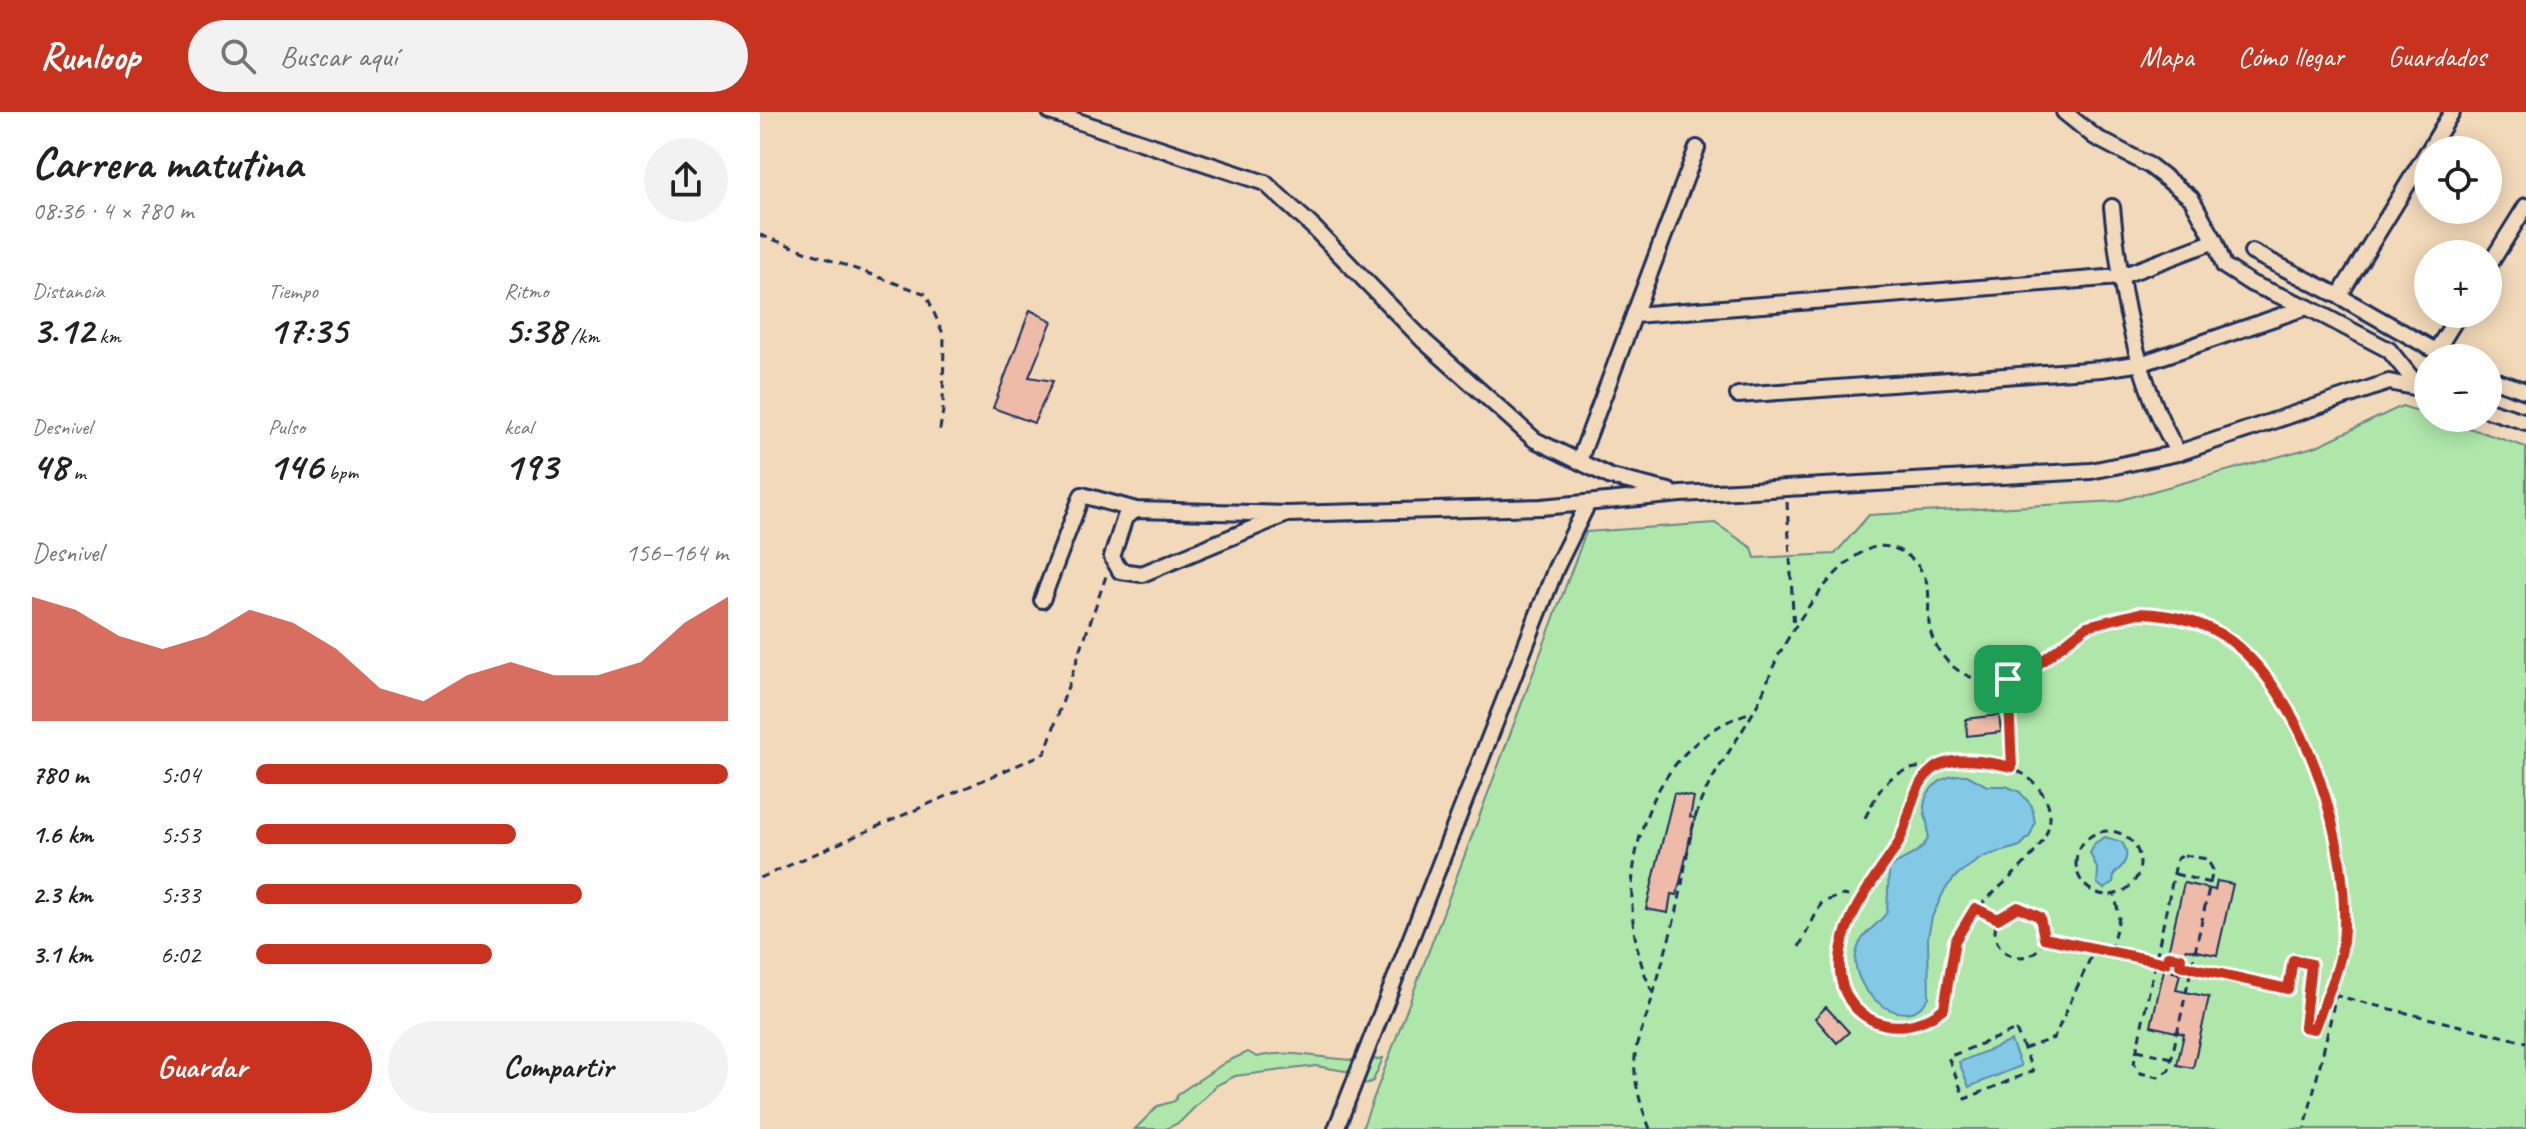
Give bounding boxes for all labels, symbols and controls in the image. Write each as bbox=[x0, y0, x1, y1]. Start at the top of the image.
search box bbox=[188, 20, 748, 92]
text: Runloop bbox=[40, 33, 140, 80]
icon: search bbox=[216, 34, 260, 78]
text: Buscar aquí bbox=[280, 37, 397, 75]
text: Mapa bbox=[2139, 39, 2194, 74]
text: Cómo llegar bbox=[2238, 39, 2344, 74]
text: Guardados bbox=[2388, 39, 2486, 74]
text: Carrera matutina bbox=[32, 136, 302, 191]
map controls bbox=[2414, 136, 2502, 432]
button: locate bbox=[2414, 136, 2502, 224]
button: share bbox=[644, 138, 728, 222]
text: 08:36 · 4 × 780 m bbox=[32, 194, 193, 227]
button: + bbox=[2414, 240, 2502, 328]
text: Distancia bbox=[32, 277, 104, 305]
text: Tiempo bbox=[268, 277, 318, 305]
text: Ritmo bbox=[504, 277, 548, 305]
text: 3.12 bbox=[32, 305, 94, 355]
text: 17:35 bbox=[268, 305, 347, 355]
text: 5:38 bbox=[504, 305, 565, 355]
text: km bbox=[94, 322, 121, 350]
text: /km bbox=[565, 322, 599, 350]
button: − bbox=[2414, 344, 2502, 432]
text: Desnivel bbox=[32, 413, 92, 441]
text: Pulso bbox=[268, 413, 305, 441]
text: kcal bbox=[504, 413, 533, 441]
text: 48 bbox=[32, 441, 68, 491]
text: 146 bbox=[268, 441, 323, 491]
text: 193 bbox=[504, 441, 558, 491]
text: m bbox=[68, 458, 86, 486]
text: bpm bbox=[323, 458, 358, 486]
text: Desnivel bbox=[32, 536, 103, 569]
text: 156–164 m bbox=[625, 536, 728, 569]
pin bbox=[1974, 645, 2042, 713]
icon: arrive bbox=[1986, 657, 2030, 701]
text: 780 m bbox=[32, 758, 88, 791]
text: 5:04 bbox=[160, 758, 200, 791]
text: 1.6 km bbox=[32, 818, 93, 851]
text: 5:53 bbox=[160, 818, 200, 851]
text: 2.3 km bbox=[32, 878, 92, 911]
text: 5:33 bbox=[160, 878, 200, 911]
text: 3.1 km bbox=[32, 938, 92, 971]
text: 6:02 bbox=[160, 938, 200, 971]
button: Guardar bbox=[32, 1021, 372, 1113]
button: Compartir bbox=[388, 1021, 728, 1113]

